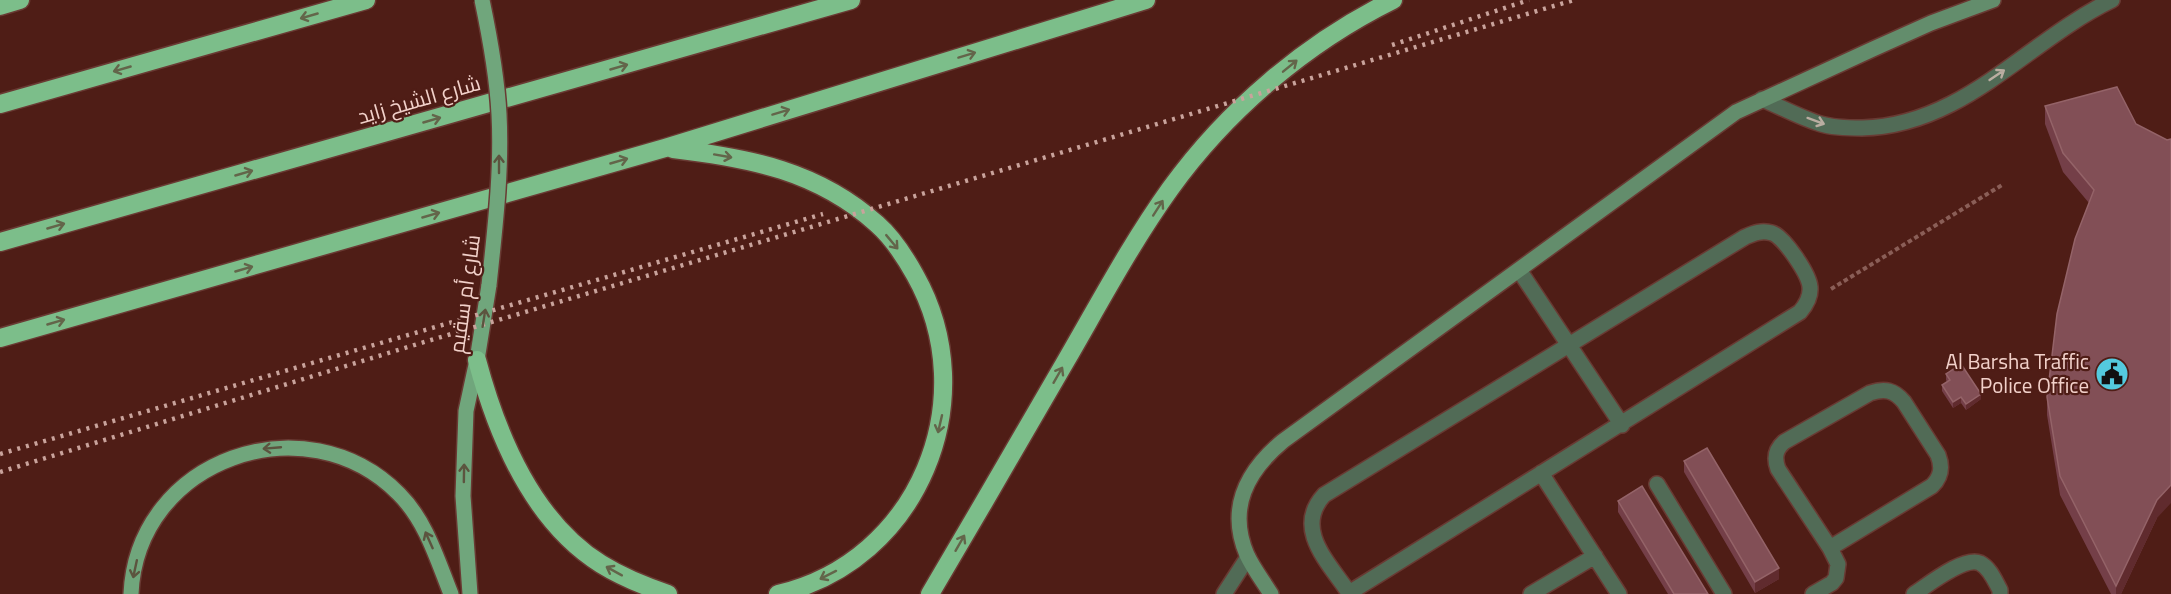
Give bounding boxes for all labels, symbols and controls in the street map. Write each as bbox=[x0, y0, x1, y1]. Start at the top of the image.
one-way arrow bbox=[300, 11, 319, 22]
one-way arrow bbox=[957, 49, 976, 60]
one-way arrow bbox=[1282, 59, 1298, 72]
one-way arrow bbox=[609, 61, 628, 72]
one-way arrow bbox=[113, 64, 132, 75]
street label: شارع الشيخ زايد bbox=[353, 66, 484, 132]
one-way arrow bbox=[1988, 69, 2005, 81]
one-way arrow bbox=[771, 106, 790, 117]
one-way arrow bbox=[422, 114, 441, 125]
one-way arrow bbox=[1806, 116, 1825, 127]
one-way arrow bbox=[712, 151, 732, 162]
one-way arrow bbox=[493, 154, 505, 174]
one-way arrow bbox=[609, 155, 628, 166]
one-way arrow bbox=[234, 167, 253, 178]
one-way arrow bbox=[1152, 200, 1164, 216]
one-way arrow bbox=[421, 209, 440, 220]
one-way arrow bbox=[46, 220, 65, 231]
street label: شارع أم سقيم bbox=[440, 232, 488, 355]
one-way arrow bbox=[886, 234, 899, 250]
one-way arrow bbox=[234, 262, 253, 274]
one-way arrow bbox=[479, 308, 490, 328]
one-way arrow bbox=[46, 316, 65, 327]
place label: Al Barsha Traffic Police Office bbox=[1945, 345, 2089, 401]
public building icon: Al Barsha Traffic Police Office bbox=[2094, 356, 2130, 392]
one-way arrow bbox=[1052, 367, 1064, 384]
one-way arrow bbox=[933, 414, 945, 433]
one-way arrow bbox=[262, 443, 282, 454]
one-way arrow bbox=[458, 463, 470, 483]
one-way arrow bbox=[423, 531, 435, 549]
one-way arrow bbox=[955, 535, 966, 553]
one-way arrow bbox=[129, 558, 140, 578]
one-way arrow bbox=[606, 565, 623, 577]
one-way arrow bbox=[819, 570, 837, 581]

